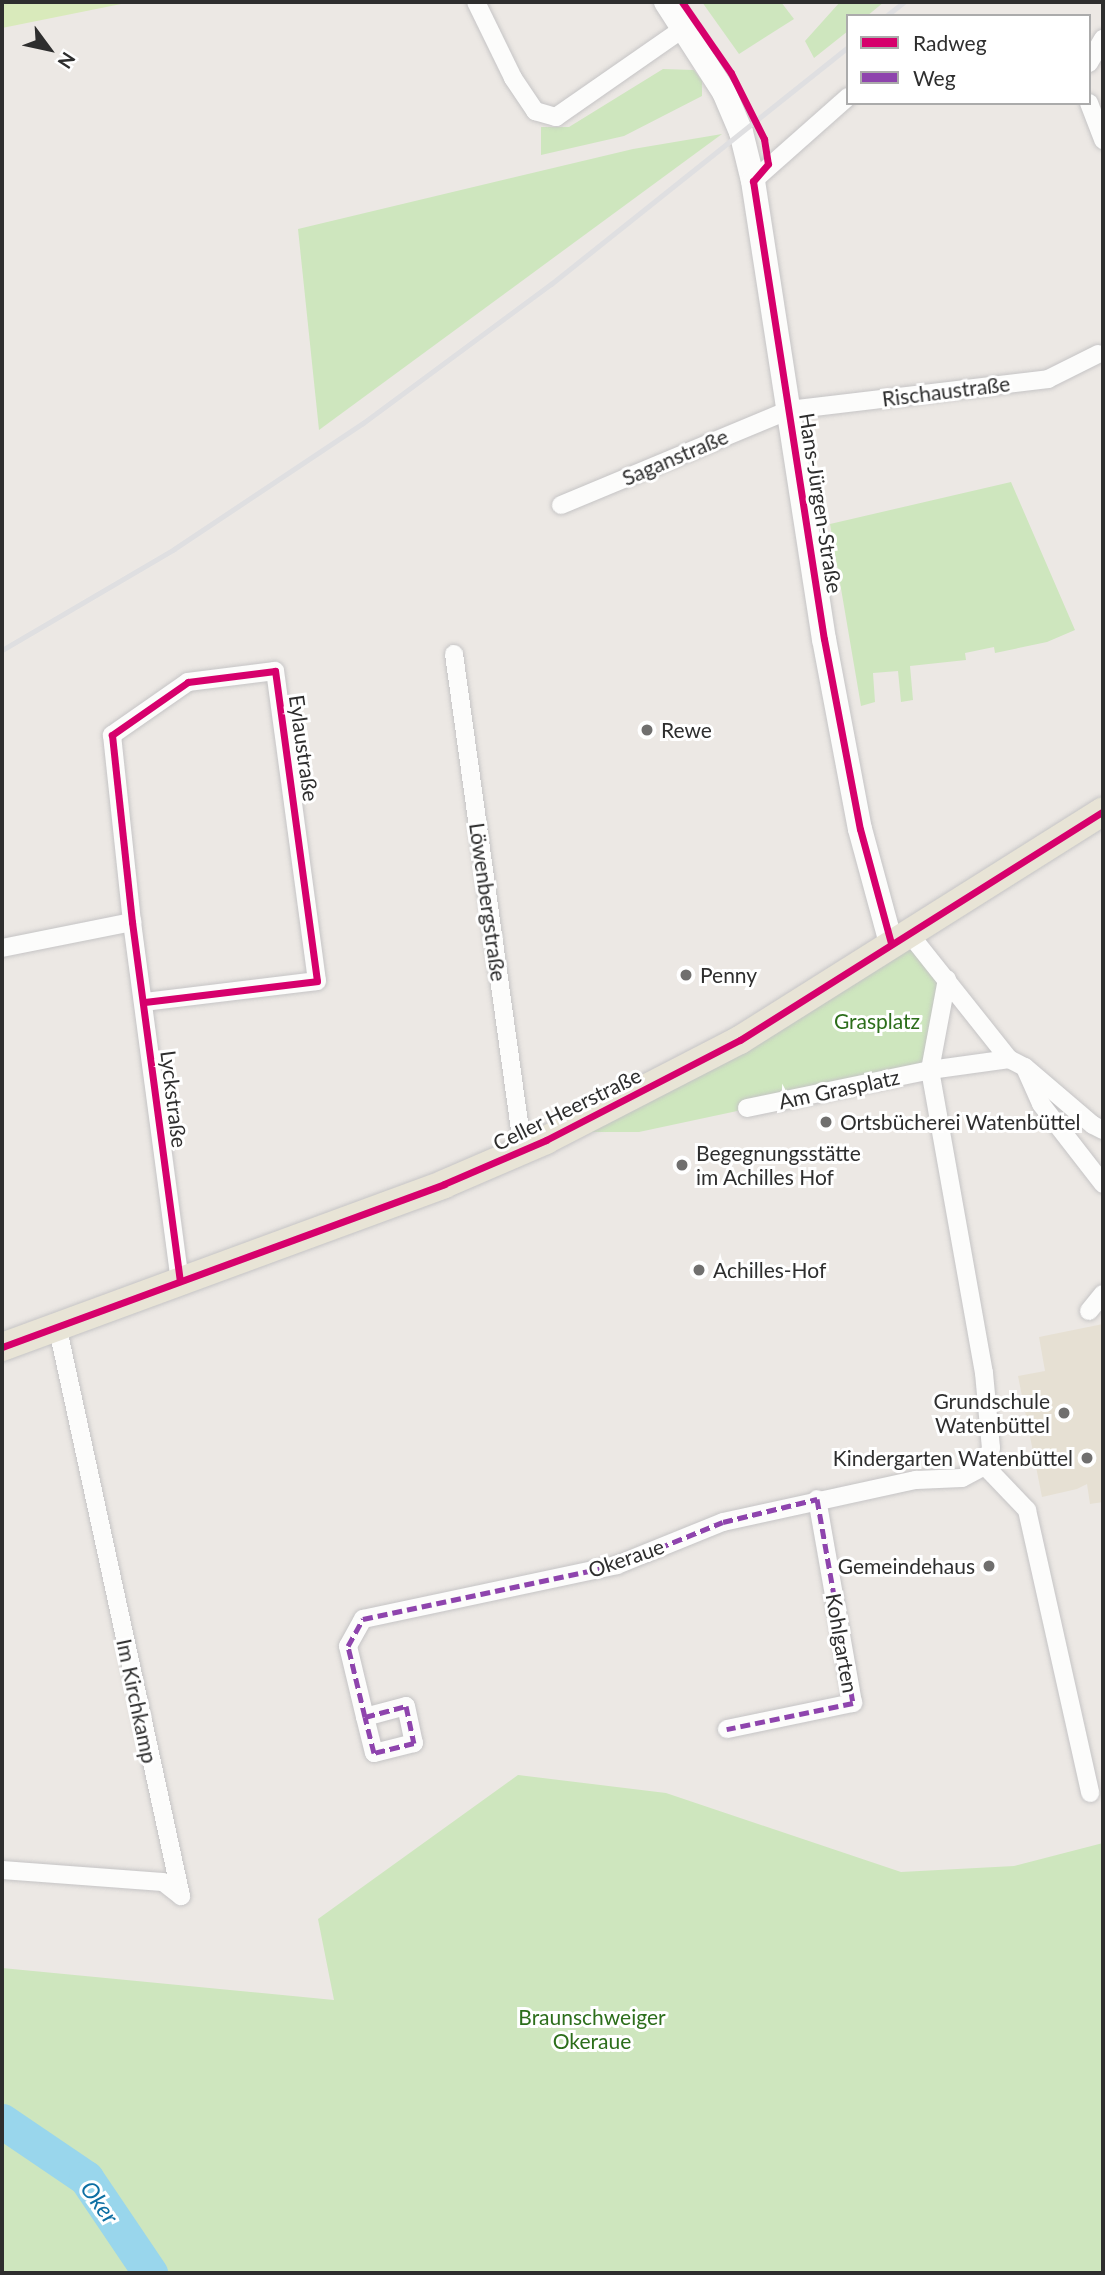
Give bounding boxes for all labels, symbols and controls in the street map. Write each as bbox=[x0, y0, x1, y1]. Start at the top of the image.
north arrow bbox=[14, 14, 84, 84]
legend bbox=[846, 14, 1091, 105]
text: Radweg bbox=[913, 30, 987, 55]
text: N bbox=[53, 48, 81, 73]
text: Weg bbox=[913, 65, 956, 90]
street label: Rischaustraße bbox=[881, 371, 1011, 411]
street label: Hans-Jürgen-Straße bbox=[794, 411, 848, 595]
street label: Saganstraße bbox=[618, 423, 732, 491]
street label: Eylaustraße bbox=[284, 693, 324, 803]
place label: Rewe bbox=[661, 717, 712, 743]
marker: Rewe bbox=[639, 722, 655, 738]
street label: Löwenbergstraße bbox=[464, 821, 512, 983]
place label: Penny bbox=[700, 962, 757, 988]
marker: Penny bbox=[678, 967, 694, 983]
park label: Grasplatz bbox=[834, 1008, 920, 1034]
street label: Lyckstraße bbox=[156, 1049, 192, 1149]
street label: Celler Heerstraße bbox=[489, 1062, 645, 1156]
street label: Am Grasplatz bbox=[776, 1064, 902, 1114]
place label: Ortsbücherei Watenbüttel bbox=[840, 1109, 1081, 1135]
marker: Ortsbücherei Watenbüttel bbox=[818, 1114, 834, 1130]
place label: Begegnungsstätte im Achilles Hof bbox=[696, 1140, 861, 1190]
marker: Begegnungsstätte im Achilles Hof bbox=[674, 1157, 690, 1173]
place label: Achilles-Hof bbox=[713, 1257, 826, 1283]
marker: Achilles-Hof bbox=[691, 1262, 707, 1278]
place label: Grundschule Watenbüttel bbox=[933, 1388, 1050, 1438]
marker: Grundschule Watenbüttel bbox=[1056, 1405, 1072, 1421]
place label: Kindergarten Watenbüttel bbox=[832, 1445, 1073, 1471]
marker: Kindergarten Watenbüttel bbox=[1079, 1450, 1095, 1466]
street label: Okeraue bbox=[585, 1533, 667, 1583]
place label: Gemeindehaus bbox=[838, 1553, 975, 1579]
marker: Gemeindehaus bbox=[981, 1558, 997, 1574]
street label: Kohlgarten bbox=[821, 1591, 863, 1695]
street label: Im Kirchkamp bbox=[112, 1637, 162, 1765]
park label: Braunschweiger Okeraue bbox=[518, 2004, 666, 2054]
water label: Oker bbox=[75, 2175, 125, 2229]

